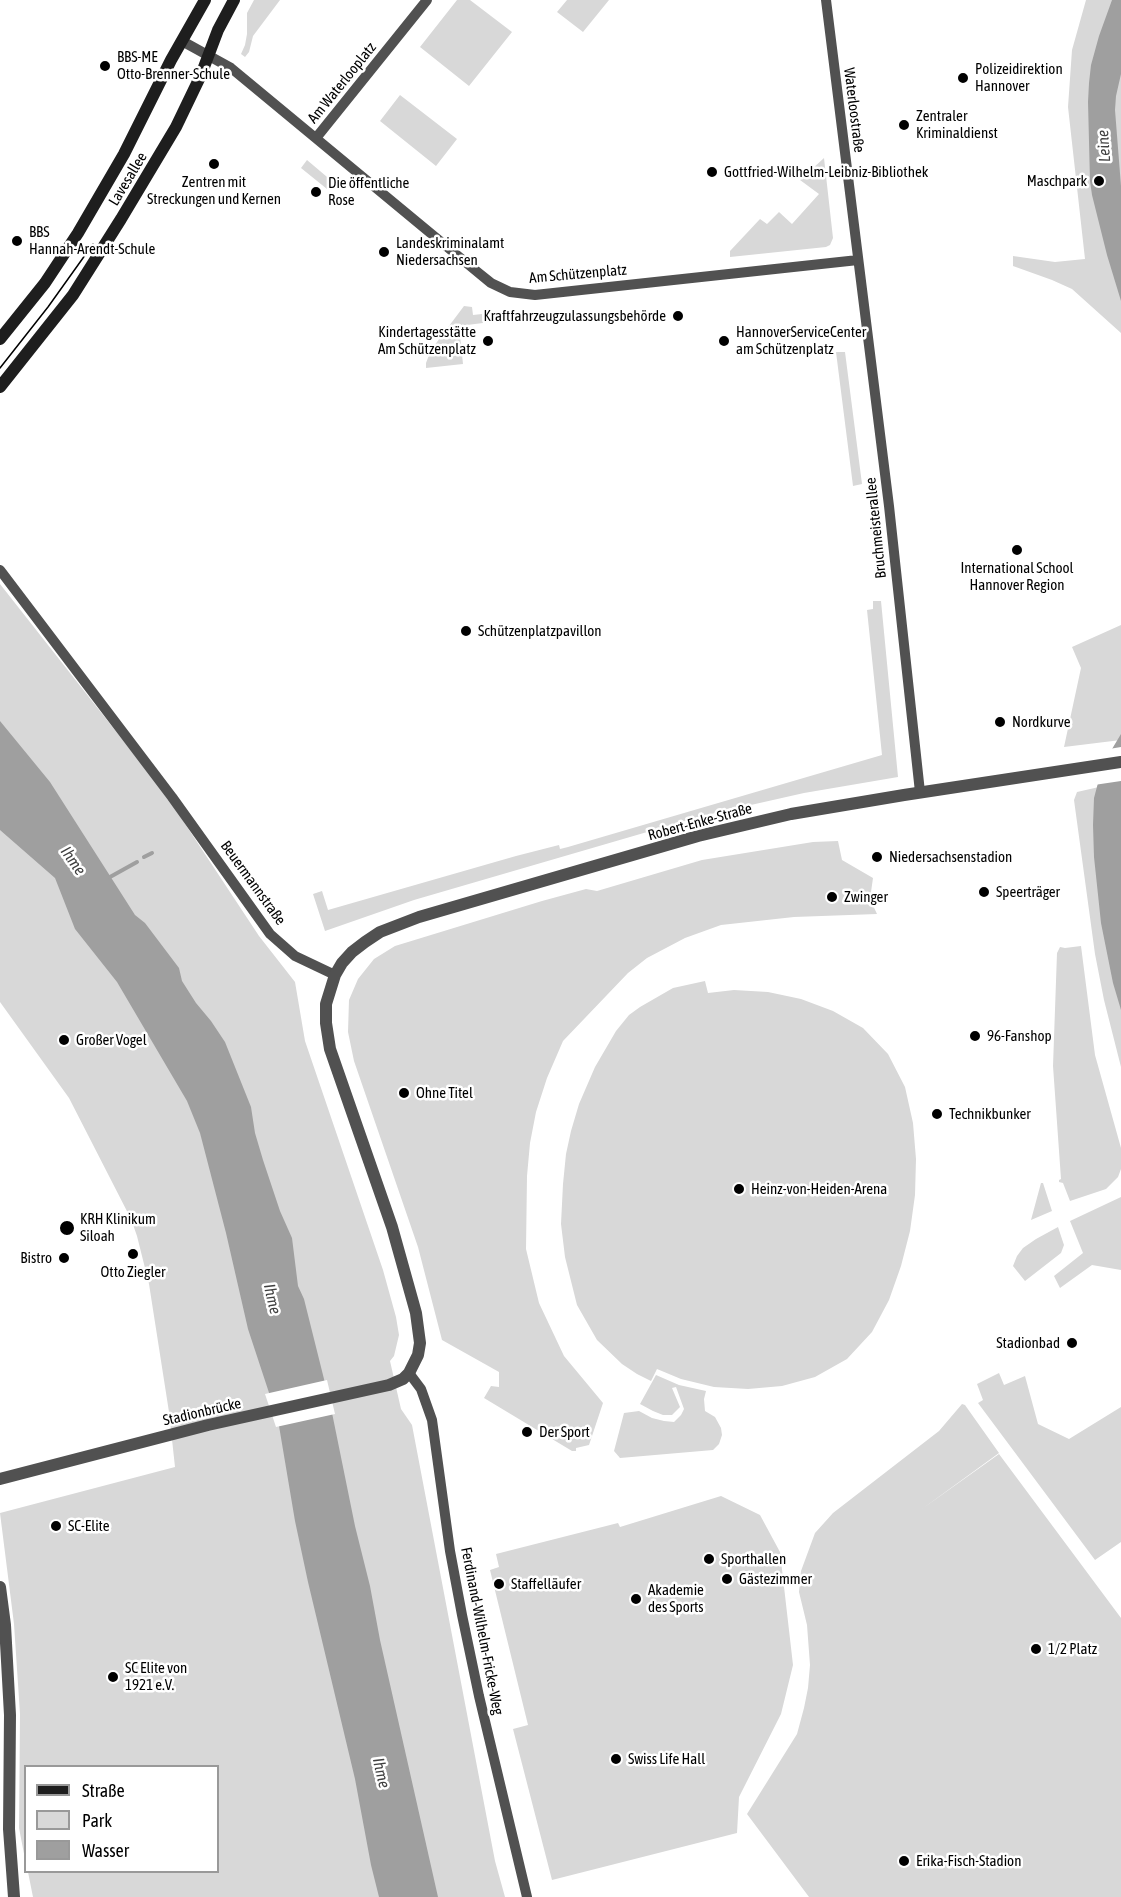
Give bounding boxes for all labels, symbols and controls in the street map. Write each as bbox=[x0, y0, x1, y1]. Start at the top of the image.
street label: Am Waterlooplatz bbox=[304, 39, 380, 127]
place label: BBS-ME Otto-Brenner-Schule bbox=[117, 48, 230, 83]
marker: BBS-ME Otto-Brenner-Schule bbox=[98, 59, 112, 73]
place label: Polizeidirektion Hannover bbox=[975, 60, 1063, 95]
street label: Waterloostraße bbox=[840, 67, 868, 153]
marker: Polizeidirektion Hannover bbox=[956, 71, 970, 85]
place label: Zentraler Kriminaldienst bbox=[916, 107, 998, 142]
marker: Zentraler Kriminaldienst bbox=[897, 118, 911, 132]
water label: Leine bbox=[1093, 129, 1115, 163]
street label: Lavesallee bbox=[105, 149, 151, 209]
marker: Zentren mit Streckungen und Kernen bbox=[207, 157, 221, 171]
place label: Gottfried-Wilhelm-Leibniz-Bibliothek bbox=[724, 163, 928, 181]
marker: Gottfried-Wilhelm-Leibniz-Bibliothek bbox=[705, 165, 719, 179]
place label: Maschpark bbox=[1027, 172, 1087, 190]
place label: Zentren mit Streckungen und Kernen bbox=[147, 173, 281, 208]
place label: Die öffentliche Rose bbox=[328, 174, 409, 209]
marker: Maschpark bbox=[1092, 174, 1106, 188]
marker: Die öffentliche Rose bbox=[309, 185, 323, 199]
place label: BBS Hannah-Arendt-Schule bbox=[29, 223, 155, 258]
marker: BBS Hannah-Arendt-Schule bbox=[10, 234, 24, 248]
place label: Landeskriminalamt Niedersachsen bbox=[396, 234, 504, 269]
marker: Landeskriminalamt Niedersachsen bbox=[377, 245, 391, 259]
street label: Am Schützenplatz bbox=[528, 261, 628, 287]
place label: Kraftfahrzeugzulassungsbehörde bbox=[483, 307, 666, 325]
marker: Kraftfahrzeugzulassungsbehörde bbox=[671, 309, 685, 323]
place label: Kindertagesstätte Am Schützenplatz bbox=[378, 323, 476, 358]
place label: HannoverServiceCenter am Schützenplatz bbox=[736, 323, 866, 358]
marker: Kindertagesstätte Am Schützenplatz bbox=[481, 334, 495, 348]
marker: HannoverServiceCenter am Schützenplatz bbox=[717, 334, 731, 348]
street label: Bruchmeisterallee bbox=[862, 477, 890, 579]
marker: International School Hannover Region bbox=[1010, 543, 1024, 557]
place label: International School Hannover Region bbox=[960, 559, 1074, 594]
place label: Schützenplatzpavillon bbox=[478, 622, 602, 640]
marker: Schützenplatzpavillon bbox=[459, 624, 473, 638]
place label: Nordkurve bbox=[1012, 713, 1071, 731]
marker: Nordkurve bbox=[993, 715, 1007, 729]
street label: Robert-Enke-Straße bbox=[646, 799, 754, 845]
street label: Beuermannstraße bbox=[217, 838, 289, 928]
water label: Ihme bbox=[56, 843, 90, 879]
place label: Niedersachsenstadion bbox=[889, 848, 1012, 866]
marker: Niedersachsenstadion bbox=[870, 850, 884, 864]
place label: Speerträger bbox=[996, 883, 1060, 901]
marker: Speerträger bbox=[977, 885, 991, 899]
place label: Zwinger bbox=[844, 888, 888, 906]
marker: Zwinger bbox=[825, 890, 839, 904]
place label: 96-Fanshop bbox=[987, 1027, 1052, 1045]
marker: 96-Fanshop bbox=[968, 1029, 982, 1043]
place label: Großer Vogel bbox=[76, 1031, 147, 1049]
marker: Großer Vogel bbox=[57, 1033, 71, 1047]
place label: Ohne Titel bbox=[416, 1084, 473, 1102]
marker: Ohne Titel bbox=[397, 1086, 411, 1100]
place label: Technikbunker bbox=[949, 1105, 1031, 1123]
marker: Technikbunker bbox=[930, 1107, 944, 1121]
place label: Heinz-von-Heiden-Arena bbox=[751, 1180, 887, 1198]
marker: Heinz-von-Heiden-Arena bbox=[732, 1182, 746, 1196]
place label: KRH Klinikum Siloah bbox=[80, 1210, 156, 1245]
marker: KRH Klinikum Siloah bbox=[58, 1219, 76, 1237]
marker: Otto Ziegler bbox=[126, 1247, 140, 1261]
place label: Bistro bbox=[20, 1249, 52, 1267]
marker: Bistro bbox=[57, 1251, 71, 1265]
place label: Otto Ziegler bbox=[101, 1263, 165, 1281]
water label: Ihme bbox=[259, 1282, 285, 1316]
place label: Stadionbad bbox=[996, 1334, 1060, 1352]
marker: Stadionbad bbox=[1065, 1336, 1079, 1350]
street label: Stadionbrücke bbox=[161, 1394, 243, 1430]
place label: Der Sport bbox=[539, 1423, 590, 1441]
marker: Der Sport bbox=[520, 1425, 534, 1439]
place label: SC-Elite bbox=[68, 1517, 110, 1535]
marker: SC-Elite bbox=[49, 1519, 63, 1533]
street label: Ferdinand-Wilhelm-Fricke-Weg bbox=[457, 1546, 507, 1716]
place label: Sporthallen bbox=[721, 1550, 786, 1568]
marker: Sporthallen bbox=[702, 1552, 716, 1566]
place label: Gästezimmer bbox=[739, 1570, 812, 1588]
marker: Gästezimmer bbox=[720, 1572, 734, 1586]
place label: Staffelläufer bbox=[511, 1575, 581, 1593]
marker: Staffelläufer bbox=[492, 1577, 506, 1591]
place label: Akademie des Sports bbox=[648, 1581, 704, 1616]
marker: Akademie des Sports bbox=[629, 1592, 643, 1606]
place label: 1/2 Platz bbox=[1048, 1640, 1097, 1658]
marker: 1/2 Platz bbox=[1029, 1642, 1043, 1656]
place label: SC Elite von 1921 e.V. bbox=[125, 1659, 187, 1694]
marker: SC Elite von 1921 e.V. bbox=[106, 1670, 120, 1684]
place label: Swiss Life Hall bbox=[628, 1750, 705, 1768]
marker: Swiss Life Hall bbox=[609, 1752, 623, 1766]
water label: Ihme bbox=[368, 1756, 394, 1790]
legend bbox=[24, 1765, 219, 1873]
text: Straße bbox=[82, 1780, 125, 1801]
text: Park bbox=[82, 1810, 112, 1831]
text: Wasser bbox=[82, 1840, 129, 1861]
place label: Erika-Fisch-Stadion bbox=[916, 1852, 1021, 1870]
marker: Erika-Fisch-Stadion bbox=[897, 1854, 911, 1868]

